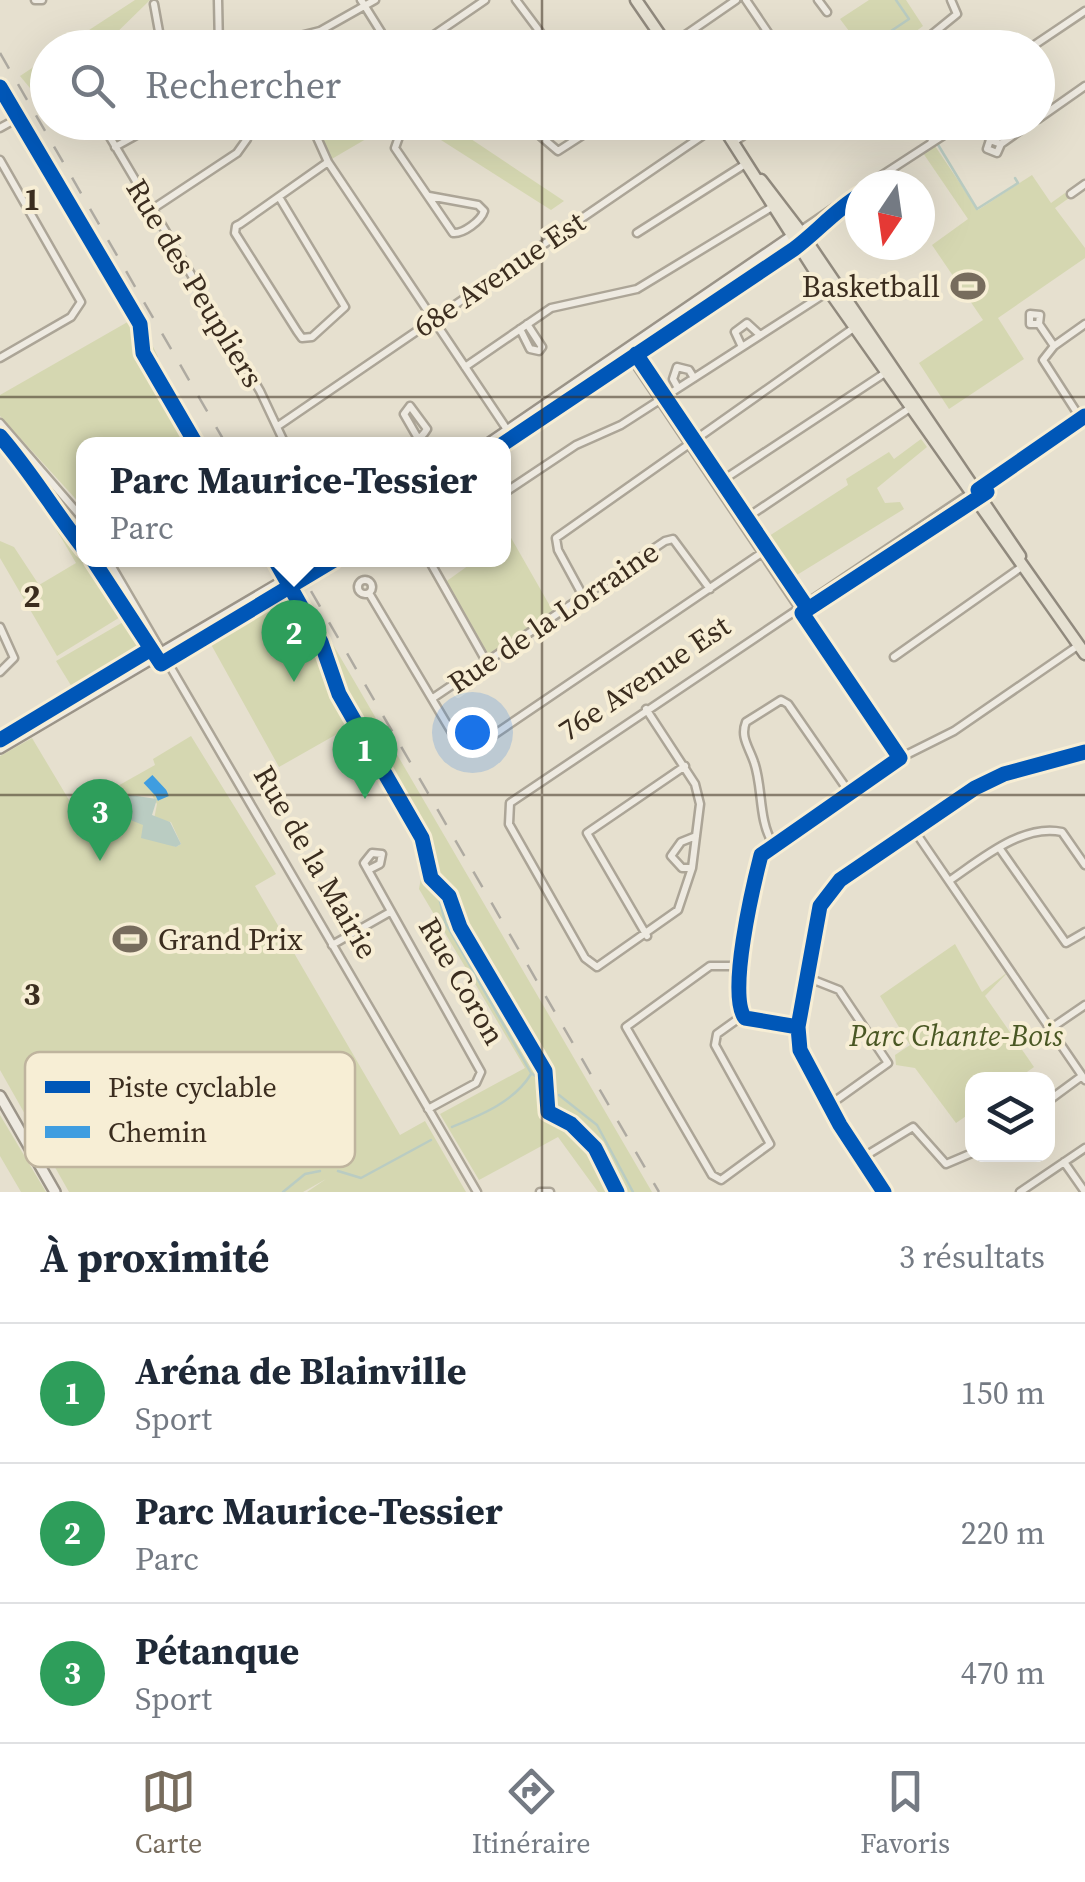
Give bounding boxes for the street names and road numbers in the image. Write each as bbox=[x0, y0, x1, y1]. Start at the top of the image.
street label: Rue des Peupliers bbox=[117, 171, 273, 395]
street label: 68e Avenue Est bbox=[405, 201, 593, 347]
street label: Rue de la Lorraine bbox=[440, 531, 666, 703]
street label: 76e Avenue Est bbox=[550, 605, 738, 751]
street label: Rue de la Mairie bbox=[244, 758, 388, 966]
street label: Rue Coron bbox=[409, 910, 515, 1052]

